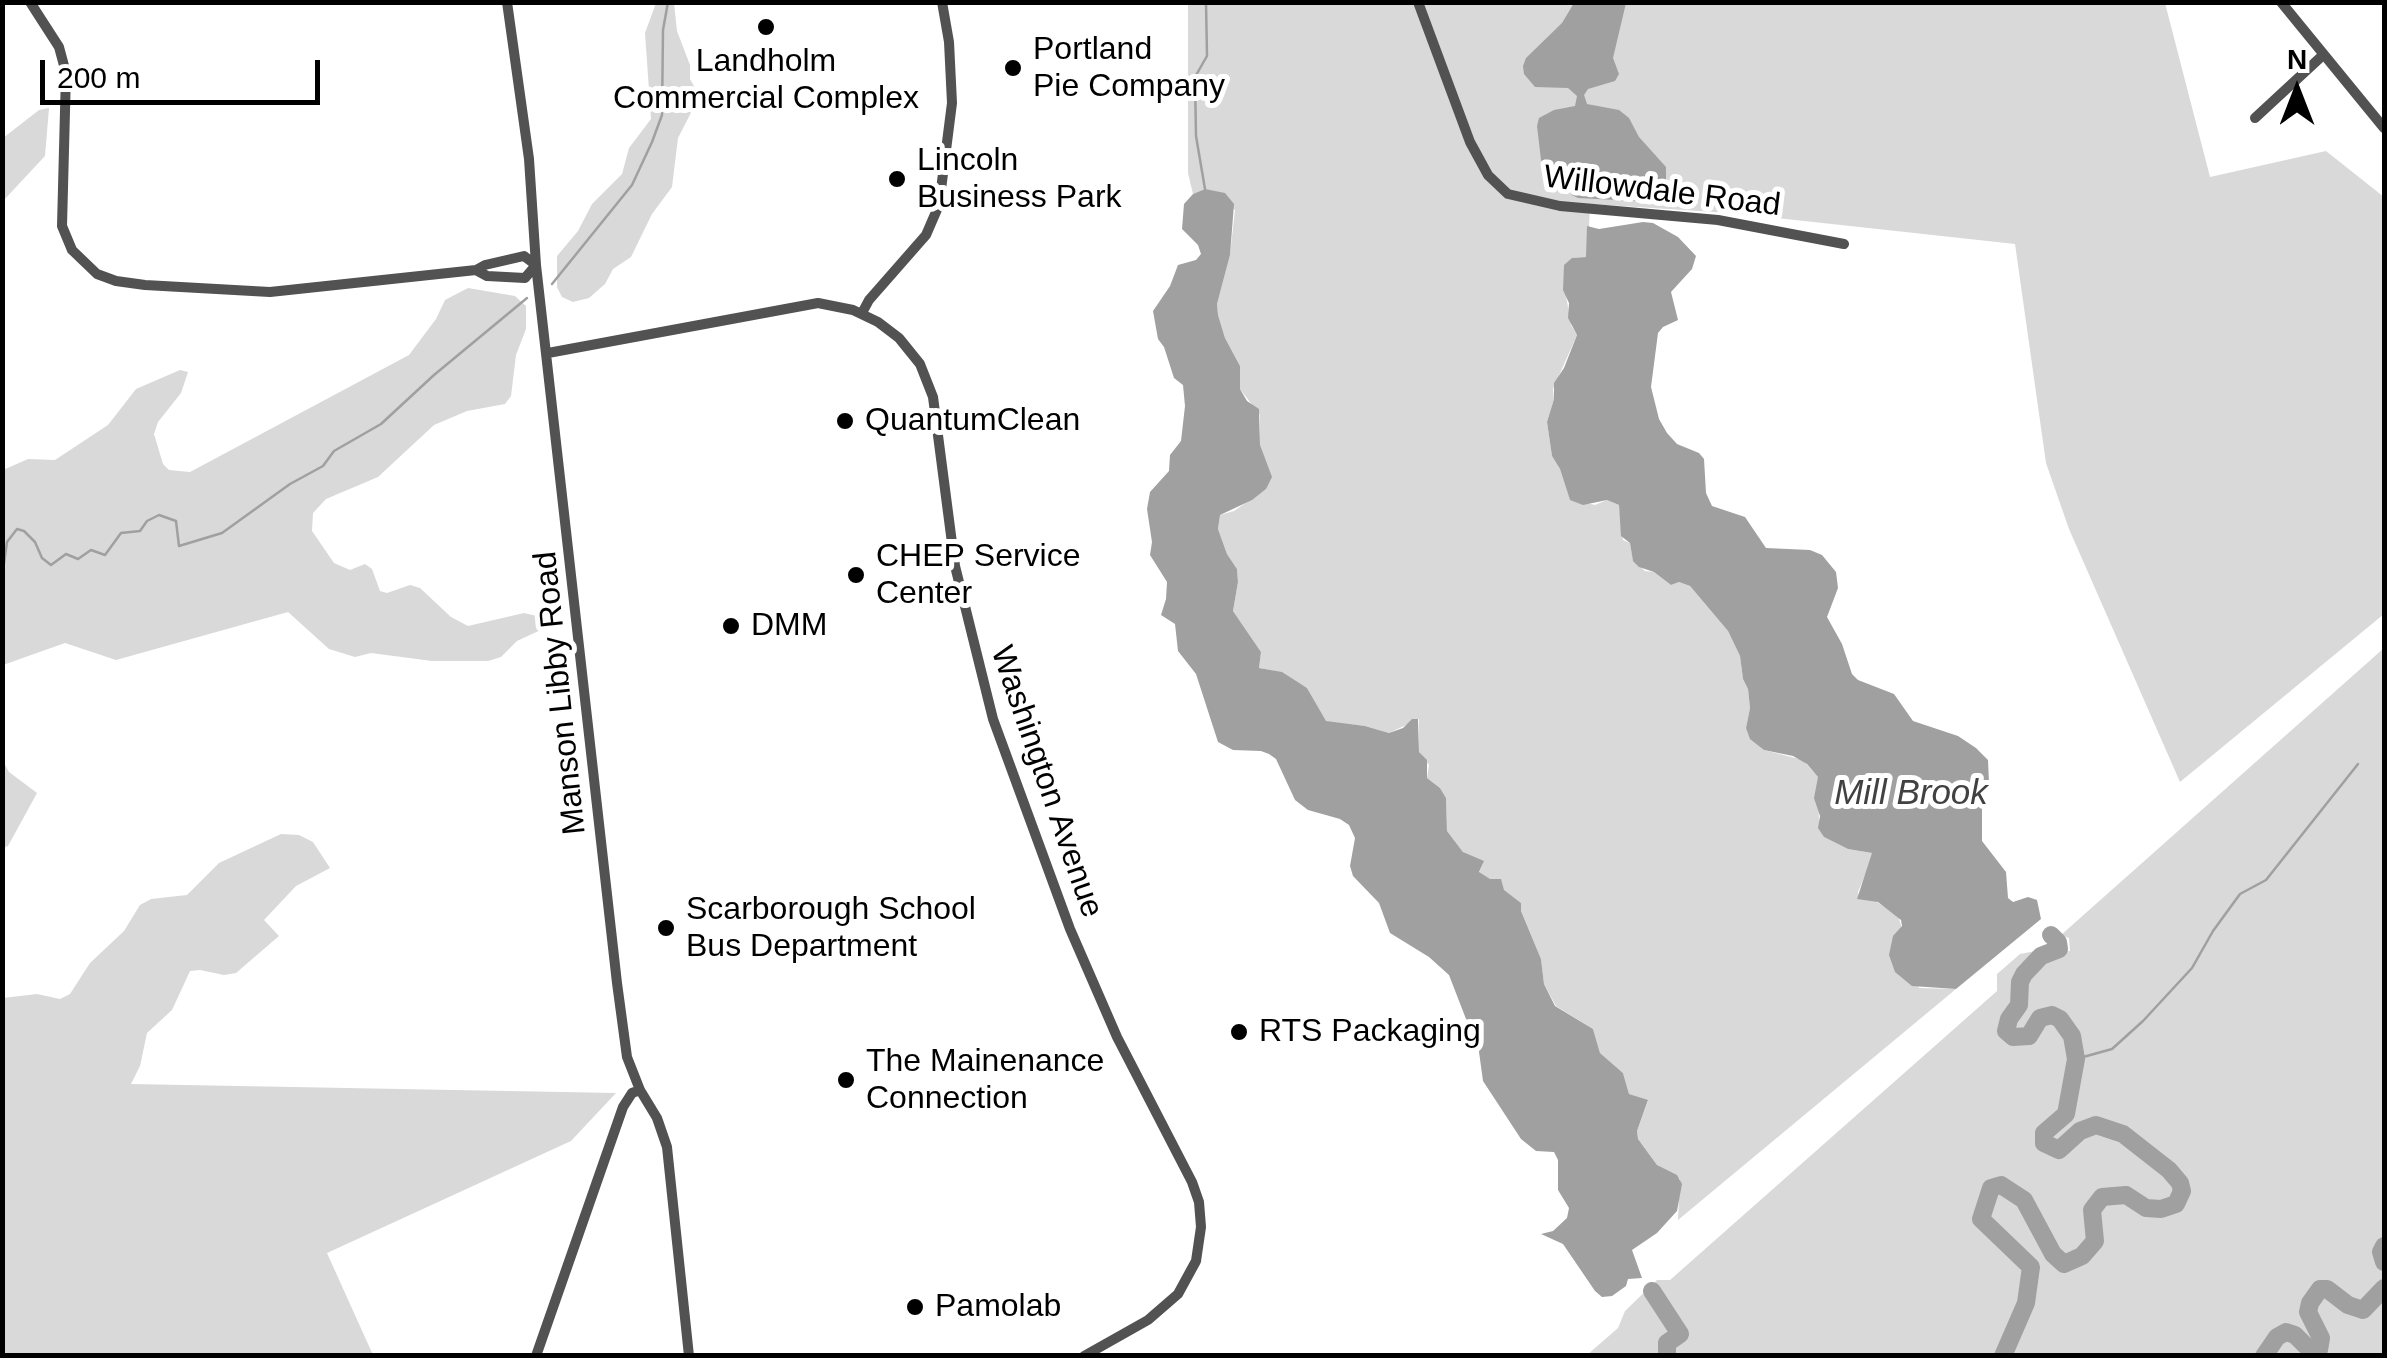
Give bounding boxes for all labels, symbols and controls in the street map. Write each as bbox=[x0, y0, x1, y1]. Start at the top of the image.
marker: Landholm Commercial Complex bbox=[755, 16, 777, 38]
place label: Portland Pie Company bbox=[1033, 31, 1225, 106]
scale bar bbox=[45, 40, 325, 102]
north arrow bbox=[2247, 40, 2347, 140]
place label: Landholm Commercial Complex bbox=[613, 43, 919, 118]
text: N bbox=[2287, 44, 2307, 75]
marker: Portland Pie Company bbox=[1002, 57, 1024, 79]
text: 200 m bbox=[57, 61, 140, 94]
place label: Lincoln Business Park bbox=[917, 142, 1122, 217]
street label: Willowdale Road bbox=[1541, 158, 1783, 226]
marker: Lincoln Business Park bbox=[886, 168, 908, 190]
place label: QuantumClean bbox=[865, 402, 1080, 440]
marker: QuantumClean bbox=[834, 410, 856, 432]
place label: CHEP Service Center bbox=[876, 538, 1080, 613]
street label: Manson Libby Road bbox=[527, 549, 595, 837]
marker: CHEP Service Center bbox=[845, 564, 867, 586]
place label: DMM bbox=[751, 607, 827, 645]
marker: DMM bbox=[720, 615, 742, 637]
street label: Washington Avenue bbox=[982, 641, 1110, 923]
water label: Mill Brook bbox=[1834, 773, 1988, 815]
place label: Scarborough School Bus Department bbox=[686, 891, 976, 966]
marker: Scarborough School Bus Department bbox=[655, 917, 677, 939]
place label: RTS Packaging bbox=[1259, 1013, 1481, 1051]
marker: RTS Packaging bbox=[1228, 1021, 1250, 1043]
place label: The Mainenance Connection bbox=[866, 1043, 1104, 1118]
marker: The Mainenance Connection bbox=[835, 1069, 857, 1091]
place label: Pamolab bbox=[935, 1288, 1061, 1326]
marker: Pamolab bbox=[904, 1296, 926, 1318]

